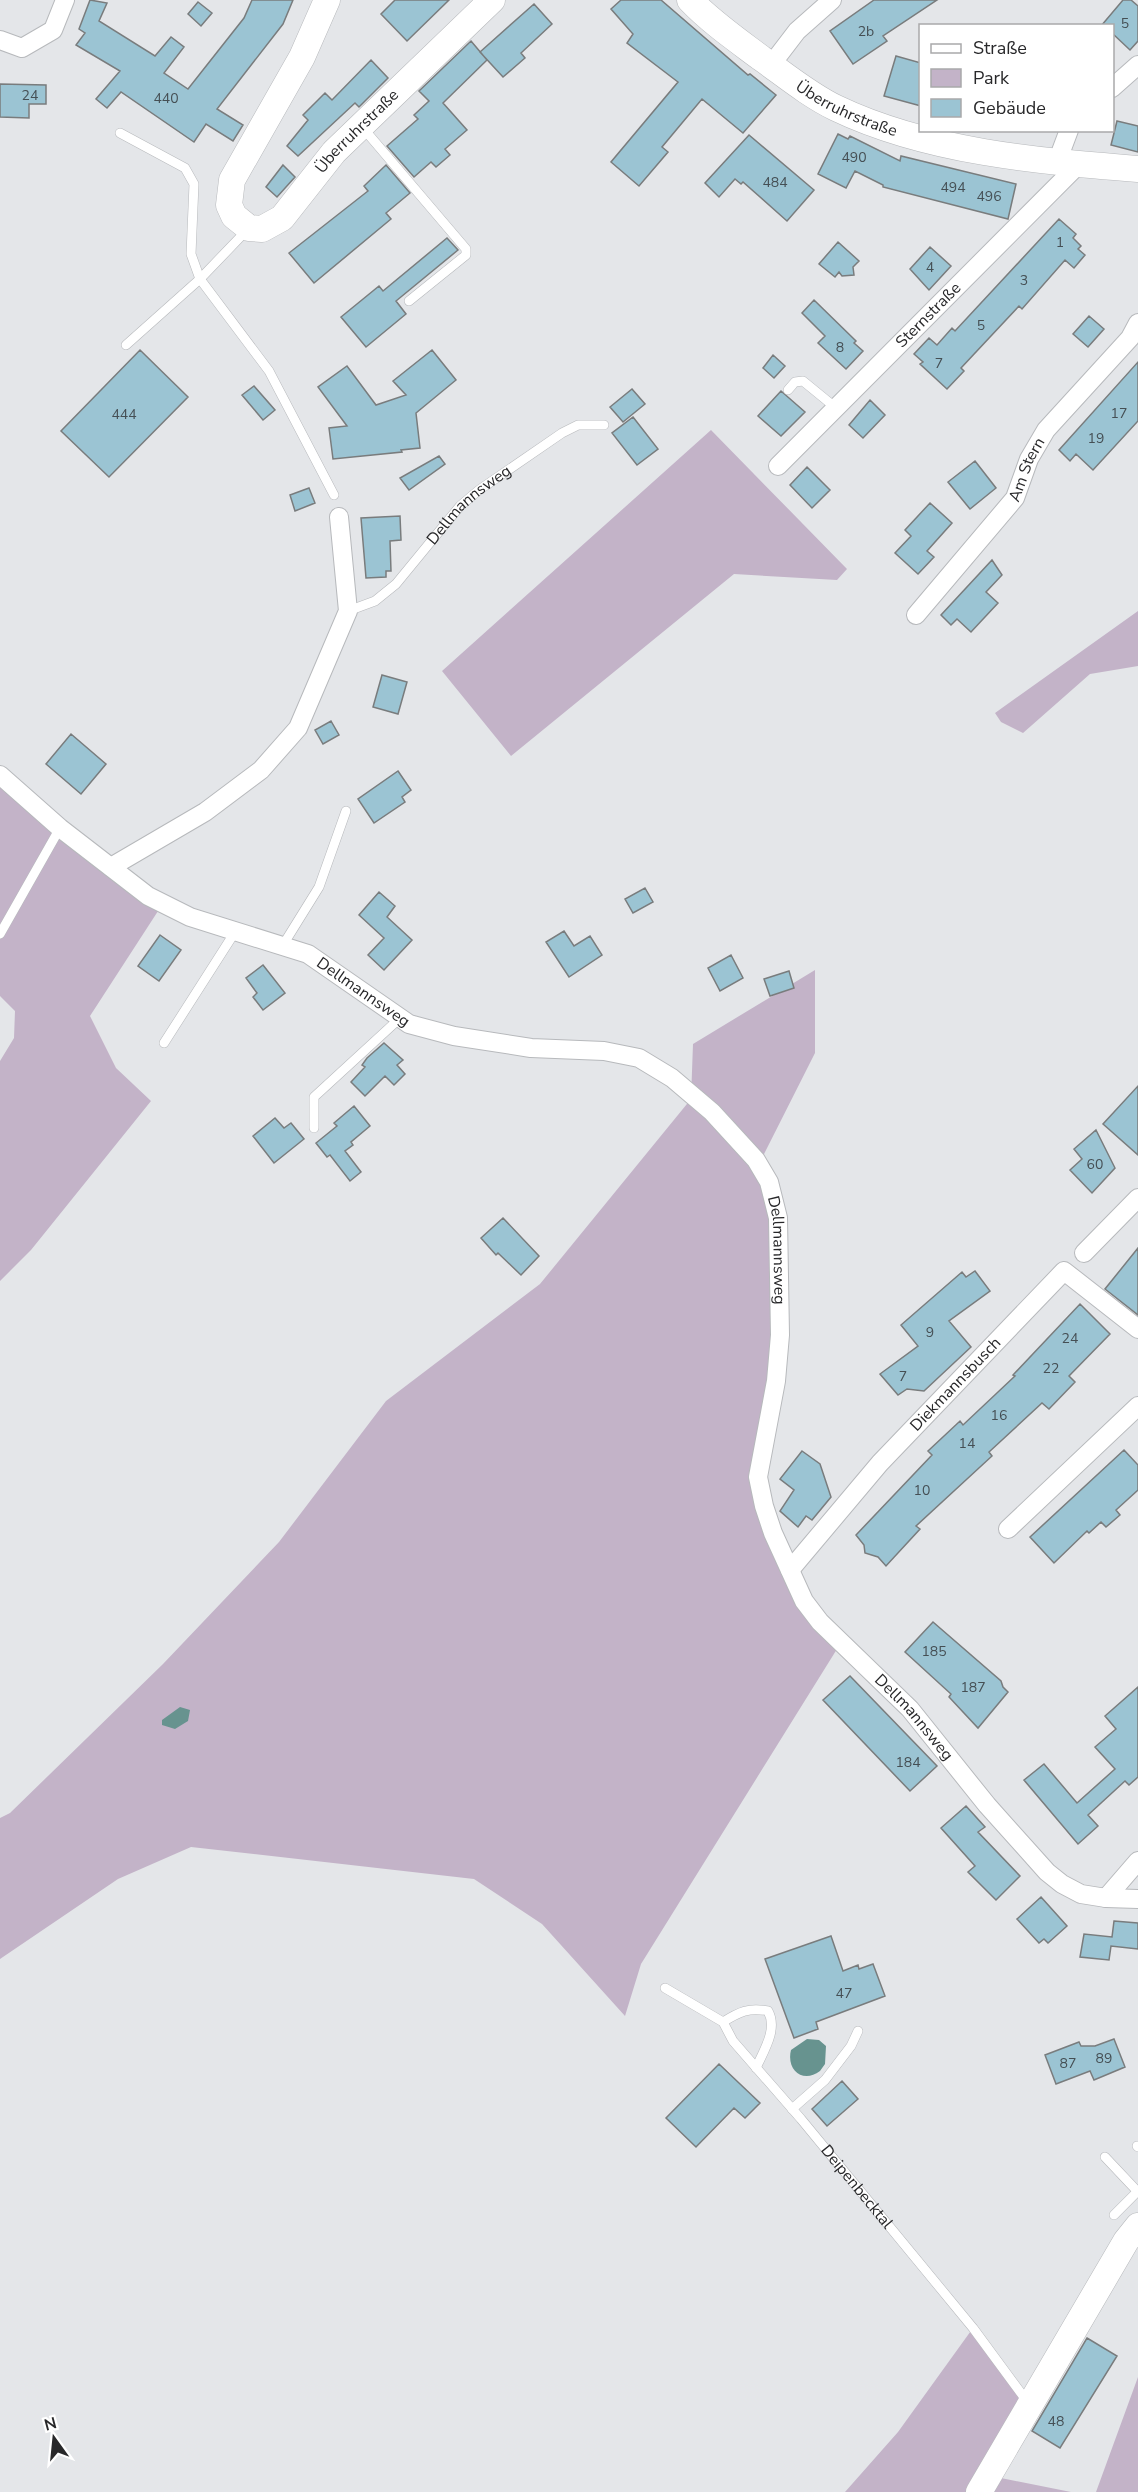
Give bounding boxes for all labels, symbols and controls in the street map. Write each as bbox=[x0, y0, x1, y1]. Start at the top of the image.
house number: 5 bbox=[1121, 14, 1129, 33]
house number: 2b bbox=[858, 22, 874, 41]
legend bbox=[919, 24, 1114, 132]
text: Straße bbox=[973, 36, 1027, 60]
text: Park bbox=[973, 66, 1010, 90]
street label: Überruhrstraße bbox=[791, 75, 900, 142]
street label: Überruhrstraße bbox=[310, 84, 404, 178]
house number: 24 bbox=[22, 86, 38, 105]
house number: 440 bbox=[153, 89, 179, 108]
text: Gebäude bbox=[973, 96, 1046, 120]
house number: 490 bbox=[841, 148, 867, 167]
house number: 484 bbox=[762, 173, 788, 192]
house number: 494 bbox=[940, 178, 966, 197]
house number: 496 bbox=[976, 187, 1002, 206]
house number: 1 bbox=[1056, 233, 1064, 252]
house number: 4 bbox=[926, 258, 934, 277]
house number: 3 bbox=[1020, 271, 1028, 290]
street label: Sternstraße bbox=[891, 277, 966, 353]
house number: 5 bbox=[977, 316, 985, 335]
house number: 8 bbox=[836, 338, 844, 357]
house number: 7 bbox=[935, 354, 943, 373]
house number: 17 bbox=[1111, 404, 1127, 423]
house number: 444 bbox=[111, 405, 137, 424]
house number: 19 bbox=[1088, 429, 1104, 448]
street label: Am Stern bbox=[1004, 433, 1050, 505]
street label: Dellmannsweg bbox=[422, 460, 516, 549]
street label: Dellmannsweg bbox=[312, 952, 414, 1032]
house number: 60 bbox=[1087, 1155, 1103, 1174]
street label: Dellmannsweg bbox=[762, 1194, 790, 1305]
house number: 9 bbox=[926, 1323, 934, 1342]
house number: 24 bbox=[1062, 1329, 1078, 1348]
street label: Diekmannsbusch bbox=[905, 1332, 1006, 1436]
house number: 22 bbox=[1043, 1359, 1059, 1378]
house number: 7 bbox=[899, 1367, 907, 1386]
house number: 16 bbox=[991, 1406, 1007, 1425]
house number: 14 bbox=[959, 1434, 975, 1453]
house number: 10 bbox=[914, 1481, 930, 1500]
house number: 185 bbox=[921, 1642, 947, 1661]
street label: Dellmannsweg bbox=[870, 1669, 958, 1765]
house number: 187 bbox=[960, 1678, 986, 1697]
house number: 184 bbox=[895, 1753, 921, 1772]
house number: 47 bbox=[836, 1984, 852, 2003]
house number: 89 bbox=[1096, 2049, 1112, 2068]
house number: 87 bbox=[1060, 2054, 1076, 2073]
street label: Deipenbecktal bbox=[816, 2140, 898, 2234]
north arrow bbox=[24, 2408, 84, 2468]
text: N bbox=[42, 2412, 59, 2437]
house number: 48 bbox=[1048, 2412, 1064, 2431]

